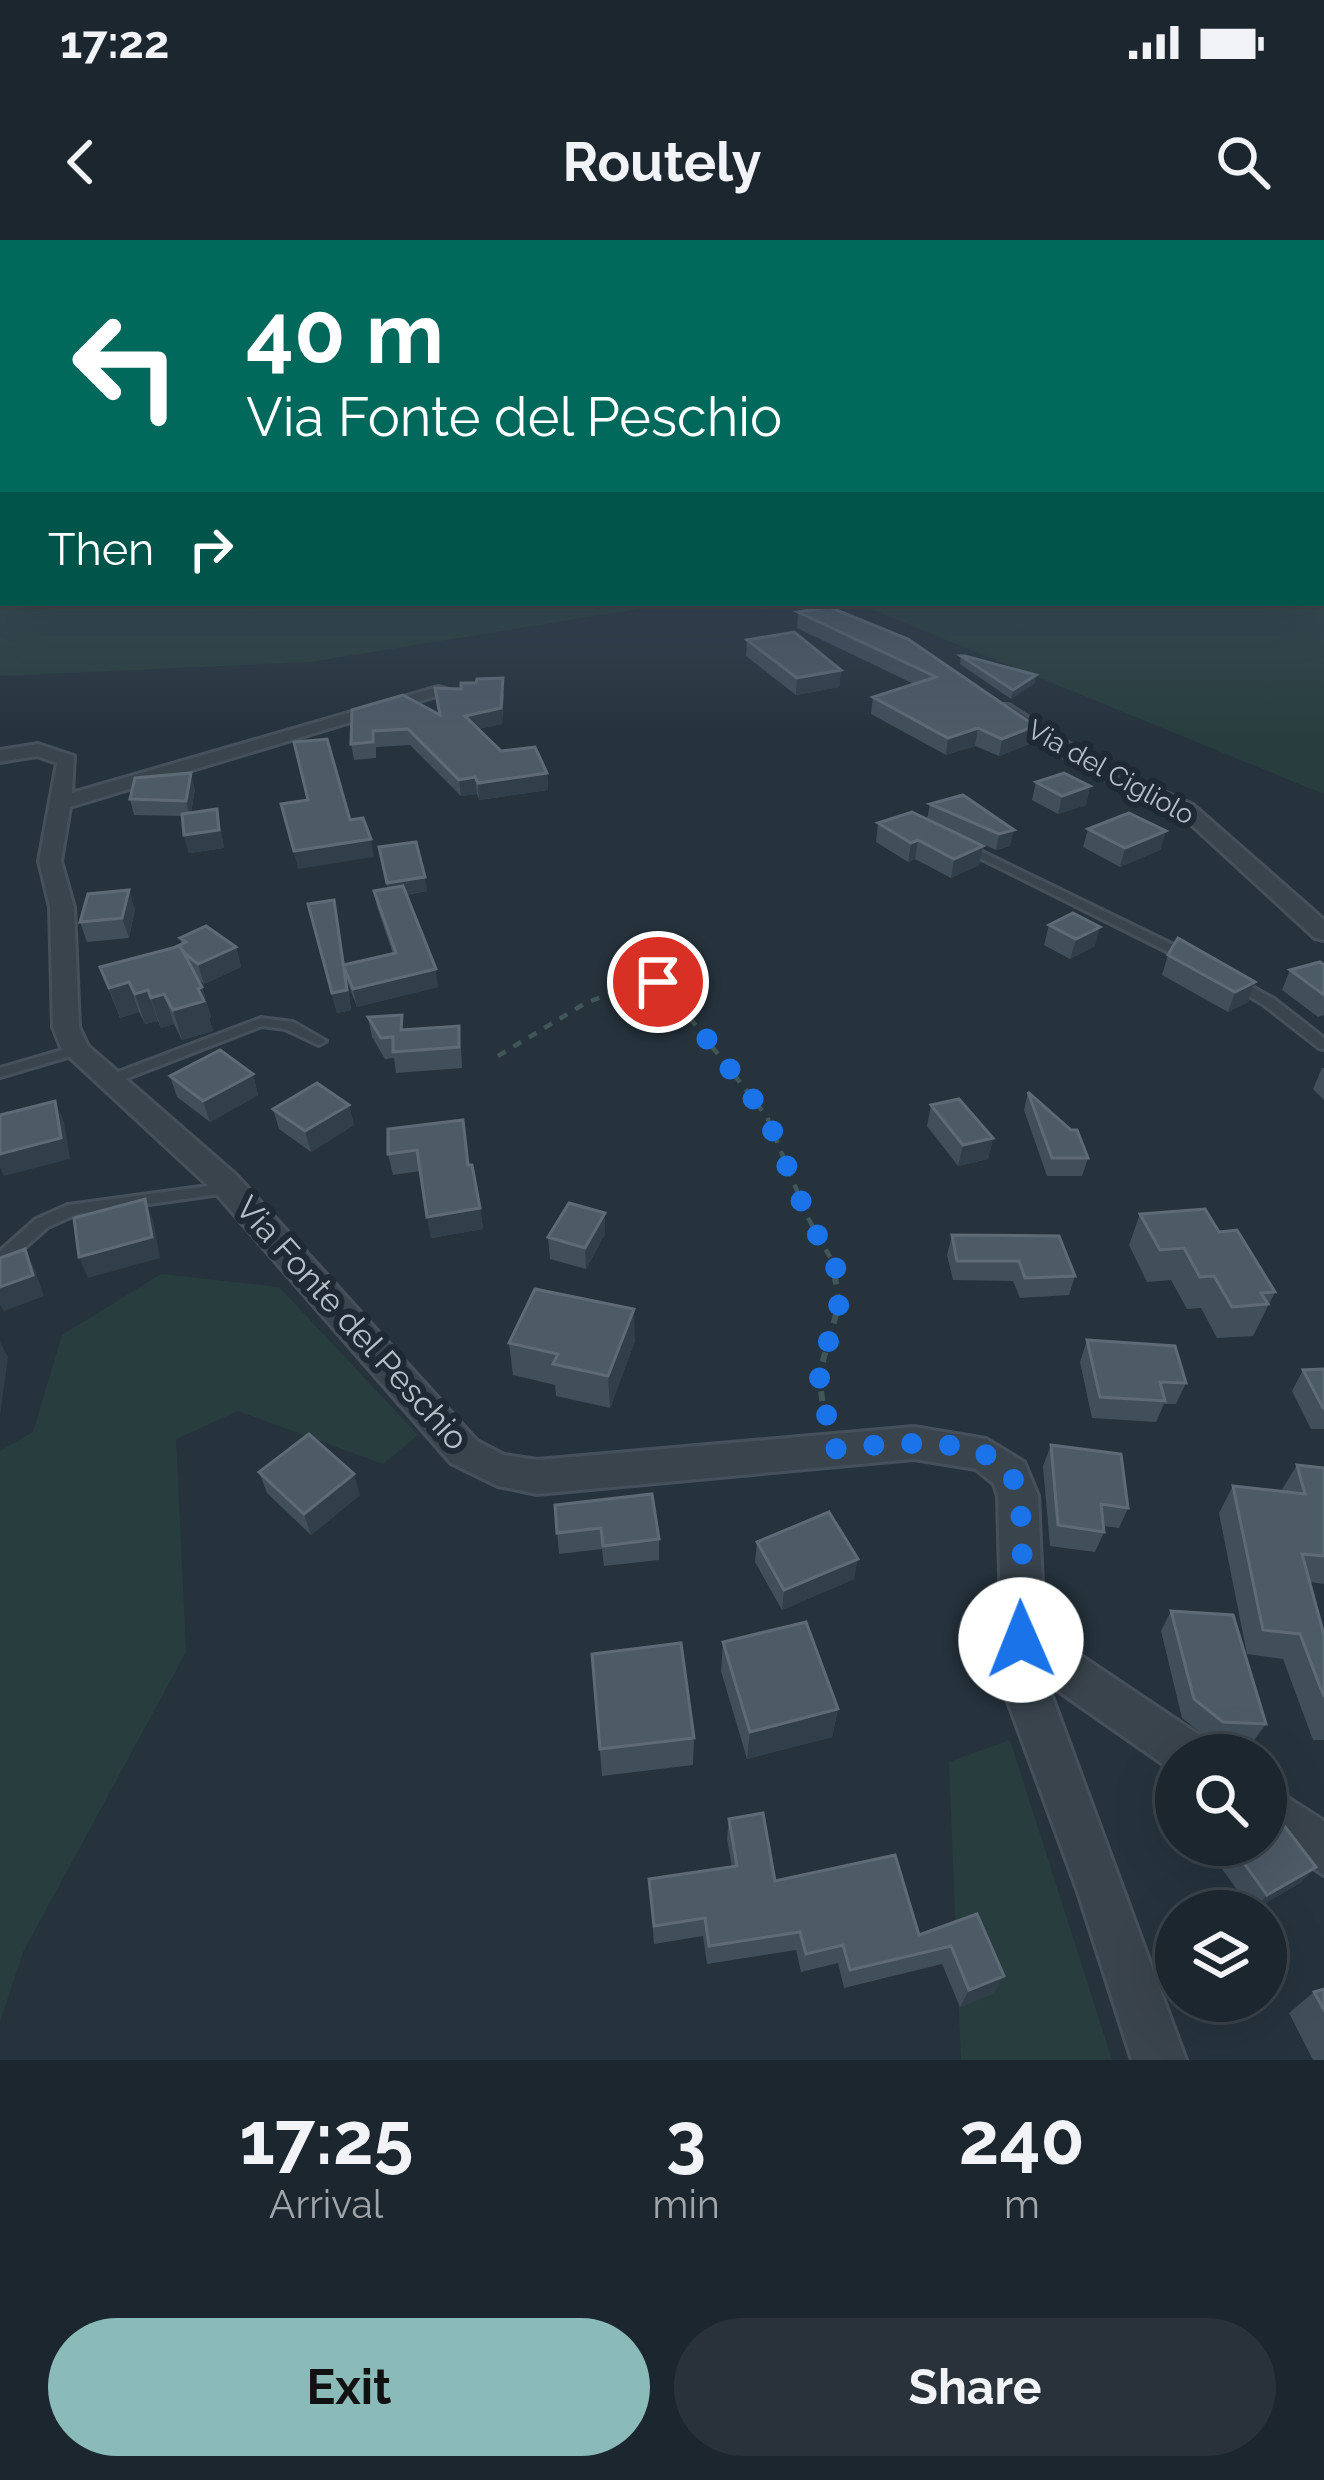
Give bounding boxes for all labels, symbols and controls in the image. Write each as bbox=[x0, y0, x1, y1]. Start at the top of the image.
text: 17:22 bbox=[60, 16, 169, 69]
icon: back bbox=[48, 129, 114, 195]
icon: search bbox=[1210, 129, 1276, 195]
text: Routely bbox=[562, 130, 762, 194]
text: 40 m bbox=[246, 284, 444, 383]
icon: left bbox=[48, 288, 204, 444]
text: Via Fonte del Peschio bbox=[246, 385, 782, 449]
icon: right bbox=[178, 516, 244, 582]
text: Then bbox=[48, 523, 154, 576]
street label: Via del Cigliolo bbox=[1022, 713, 1200, 831]
pin bbox=[607, 931, 709, 1033]
icon: arrive bbox=[625, 949, 691, 1015]
street label: Via Fonte del Peschio bbox=[228, 1188, 476, 1458]
position arrow bbox=[958, 1577, 1084, 1703]
map controls bbox=[1155, 1734, 1287, 2022]
button: search bbox=[1155, 1734, 1287, 1866]
button: layers bbox=[1155, 1890, 1287, 2022]
text: 17:25 bbox=[239, 2096, 413, 2181]
text: 3 bbox=[666, 2096, 706, 2181]
text: 240 bbox=[959, 2096, 1085, 2181]
text: Arrival bbox=[269, 2181, 383, 2227]
text: min bbox=[653, 2181, 720, 2227]
text: m bbox=[1004, 2181, 1040, 2227]
button: Exit bbox=[48, 2318, 650, 2456]
button: Share bbox=[674, 2318, 1276, 2456]

